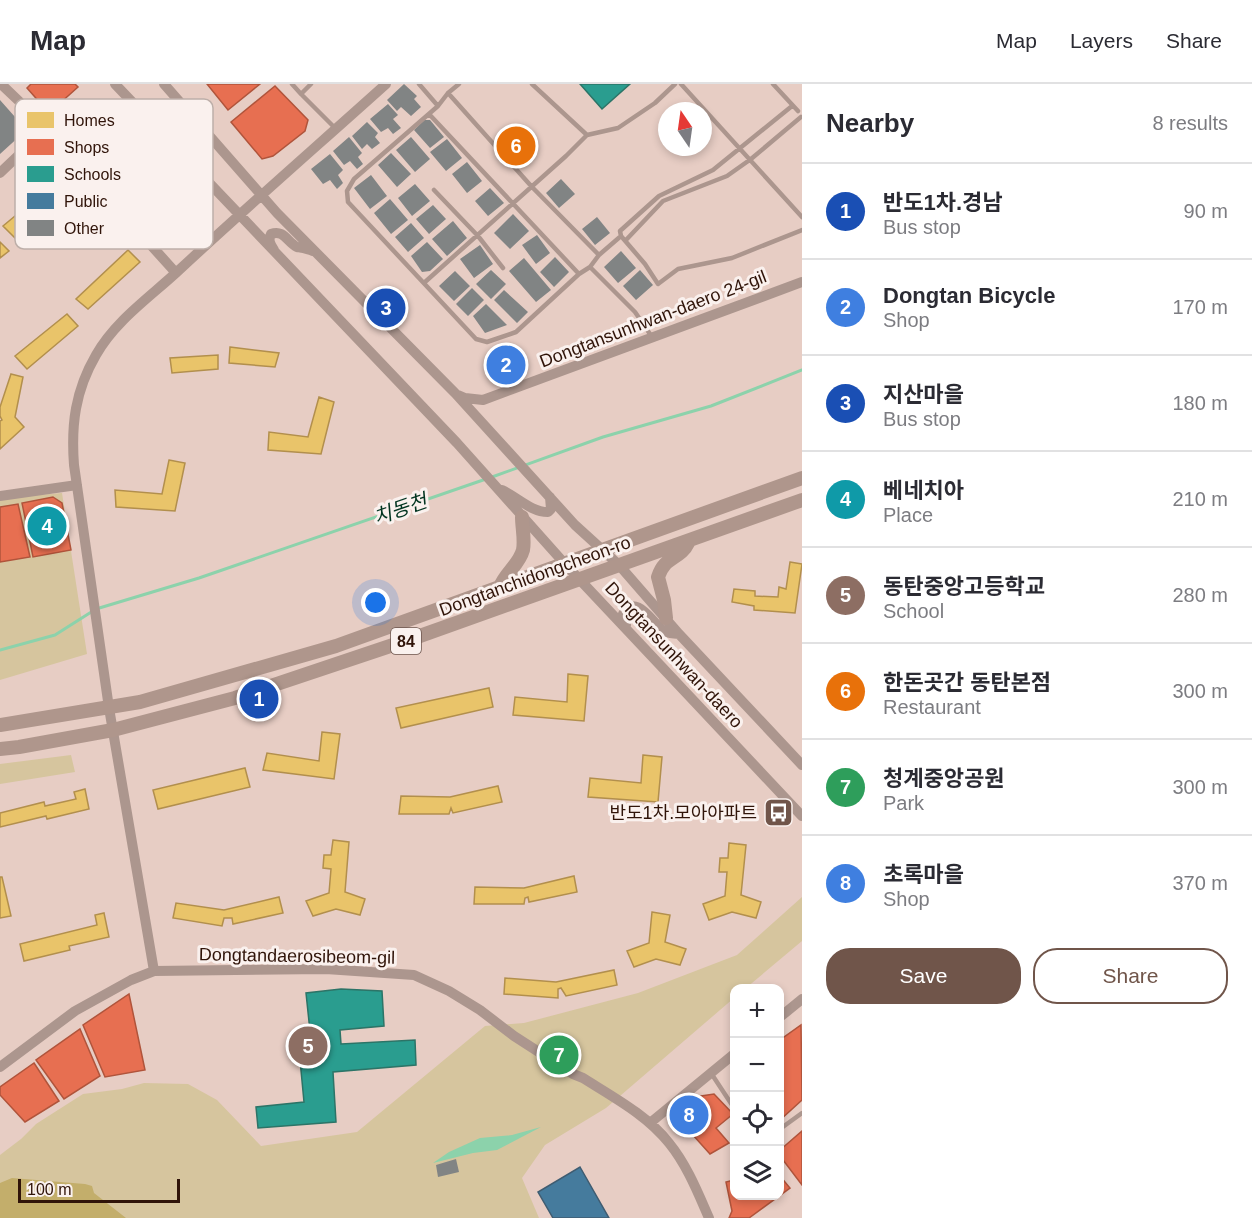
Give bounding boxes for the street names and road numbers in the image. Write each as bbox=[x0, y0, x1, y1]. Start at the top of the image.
street label: Dongtansunhwan-daero 24-gil bbox=[537, 266, 769, 372]
street label: Dongtanchidongcheon-ro bbox=[437, 532, 633, 620]
street label: Dongtansunhwan-daero bbox=[601, 578, 747, 732]
road number: 84 bbox=[391, 628, 421, 654]
street label: Dongtandaerosibeom-gil bbox=[199, 944, 395, 968]

